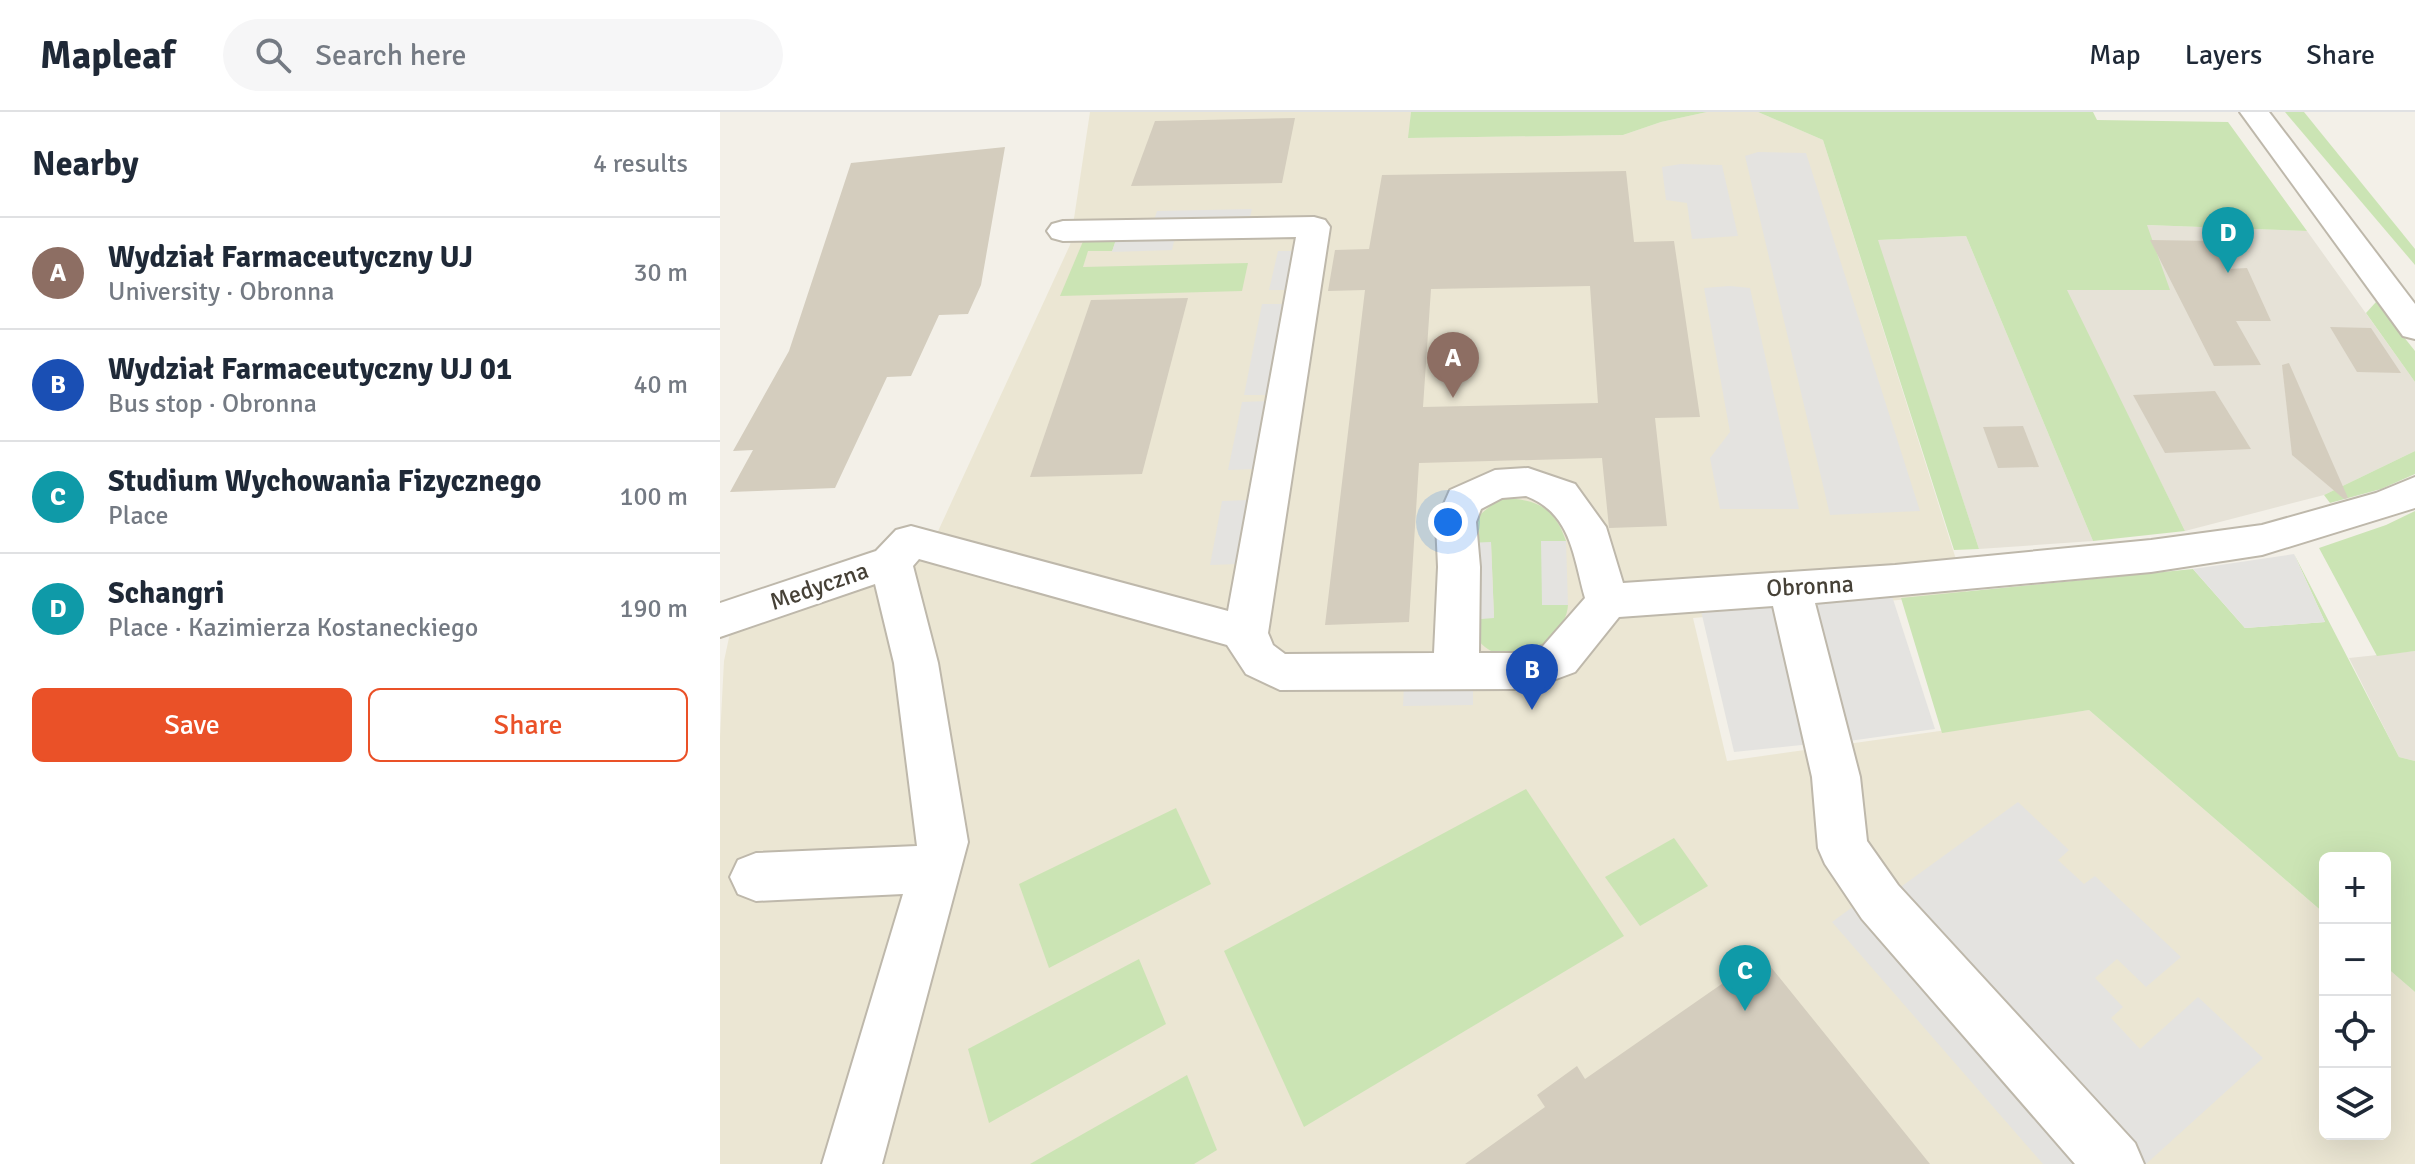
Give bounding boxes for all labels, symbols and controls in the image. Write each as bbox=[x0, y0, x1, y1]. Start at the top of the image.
search box bbox=[223, 19, 783, 91]
text: Mapleaf bbox=[40, 32, 175, 79]
icon: search bbox=[251, 33, 295, 77]
text: Search here bbox=[315, 37, 467, 74]
text: Map bbox=[2089, 38, 2141, 72]
text: Layers bbox=[2185, 38, 2262, 72]
text: Share bbox=[2306, 38, 2375, 72]
text: Nearby bbox=[32, 143, 139, 185]
text: 4 results bbox=[593, 148, 688, 180]
pin: D bbox=[2202, 207, 2254, 273]
text: Wydział Farmaceutyczny UJ bbox=[108, 239, 473, 276]
text: A bbox=[50, 257, 66, 289]
text: 30 m bbox=[633, 257, 688, 289]
text: University · Obronna bbox=[108, 276, 334, 308]
pin: A bbox=[1427, 332, 1479, 398]
text: Wydział Farmaceutyczny UJ 01 bbox=[108, 351, 512, 388]
text: B bbox=[50, 369, 66, 401]
text: 40 m bbox=[633, 369, 688, 401]
text: Bus stop · Obronna bbox=[108, 388, 317, 420]
text: Studium Wychowania Fizycznego bbox=[108, 463, 541, 500]
text: C bbox=[50, 481, 66, 513]
text: 100 m bbox=[619, 481, 688, 513]
text: Place bbox=[108, 500, 169, 532]
your location bbox=[1428, 502, 1468, 542]
street label: Medyczna bbox=[766, 555, 872, 617]
street label: Obronna bbox=[1765, 569, 1855, 603]
text: Schangri bbox=[108, 575, 225, 612]
text: D bbox=[49, 593, 67, 625]
text: 190 m bbox=[619, 593, 688, 625]
text: Place · Kazimierza Kostaneckiego bbox=[108, 612, 478, 644]
pin: B bbox=[1506, 644, 1558, 710]
button: Save bbox=[32, 688, 352, 762]
button: Share bbox=[368, 688, 688, 762]
map controls bbox=[2319, 852, 2391, 1140]
button: + bbox=[2319, 852, 2391, 924]
button: − bbox=[2319, 924, 2391, 996]
pin: C bbox=[1719, 945, 1771, 1011]
button: locate bbox=[2319, 996, 2391, 1068]
button: layers bbox=[2319, 1068, 2391, 1140]

